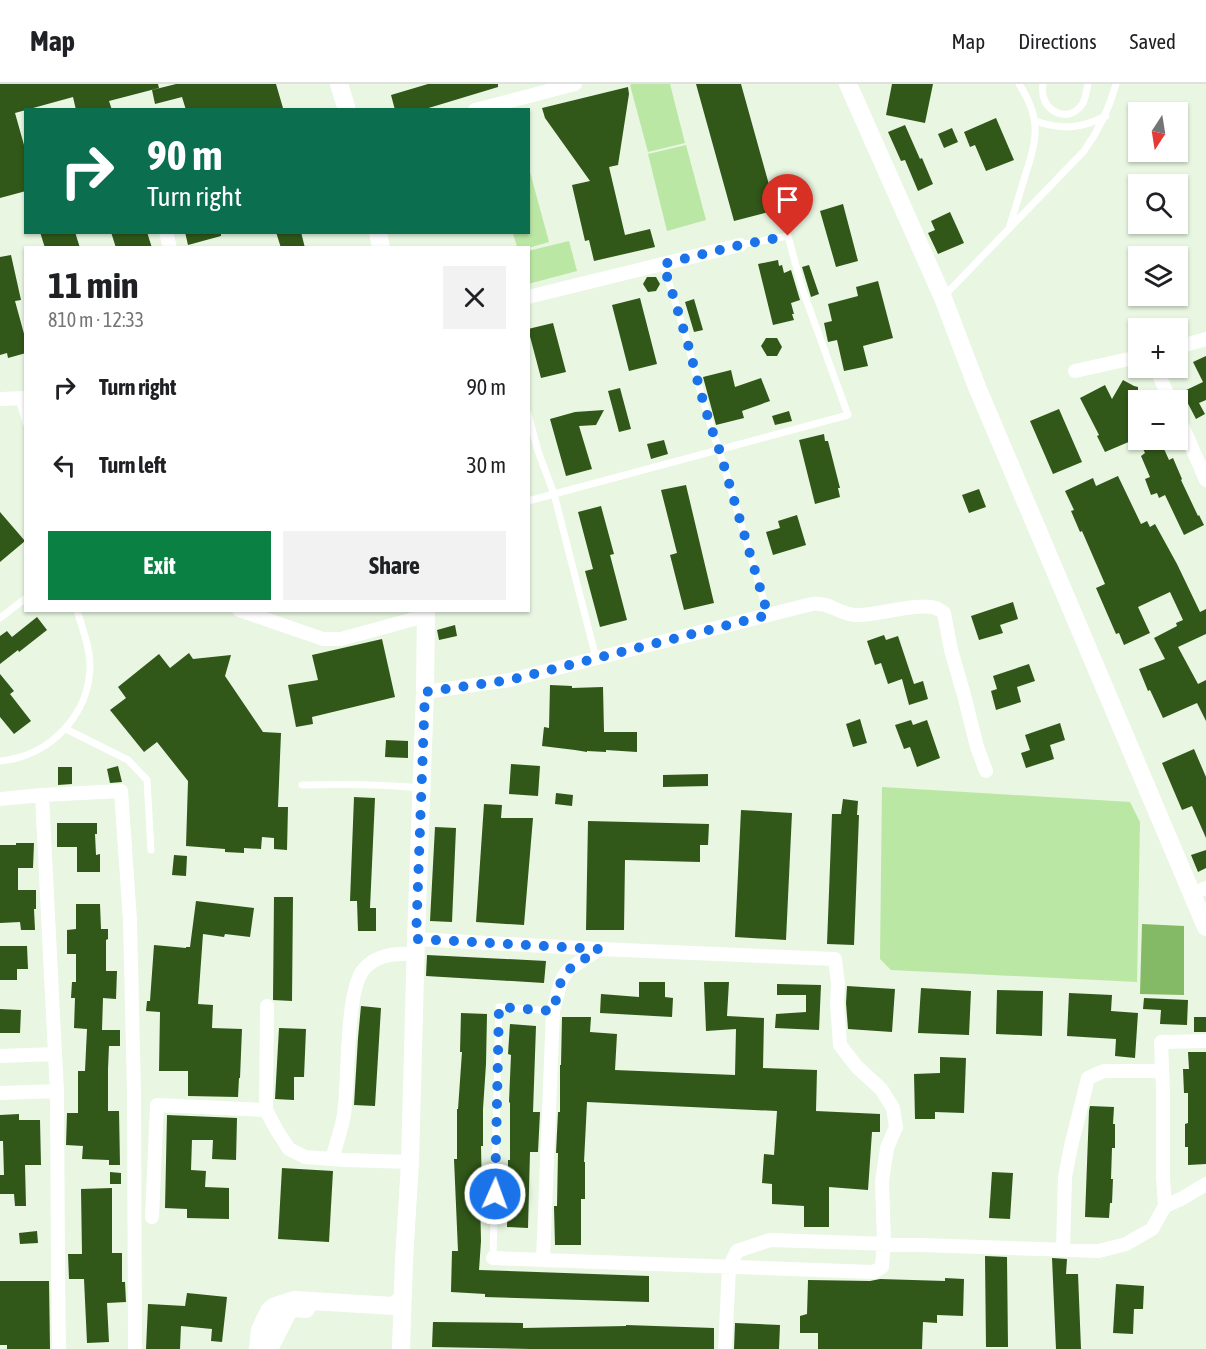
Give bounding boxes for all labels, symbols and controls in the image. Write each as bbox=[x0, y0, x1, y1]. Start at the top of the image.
text: Map bbox=[30, 25, 75, 57]
text: Map bbox=[951, 29, 985, 53]
text: Directions bbox=[1018, 29, 1097, 53]
text: Saved bbox=[1130, 29, 1176, 53]
north arrow bbox=[1128, 102, 1188, 162]
map controls bbox=[1128, 102, 1188, 450]
text: 90 m bbox=[147, 131, 222, 179]
icon: right bbox=[48, 132, 126, 210]
pin bbox=[762, 174, 813, 236]
button: search bbox=[1128, 174, 1188, 234]
text: Turn right bbox=[147, 181, 242, 212]
icon: arrive bbox=[771, 183, 804, 216]
button: layers bbox=[1128, 246, 1188, 306]
text: 11 min bbox=[48, 264, 138, 306]
button: close bbox=[443, 266, 506, 329]
text: 810 m · 12:33 bbox=[48, 308, 144, 331]
button: + bbox=[1128, 318, 1188, 378]
icon: right bbox=[48, 371, 81, 404]
text: Turn right bbox=[99, 374, 176, 400]
text: 90 m bbox=[466, 374, 506, 400]
button: − bbox=[1128, 390, 1188, 450]
icon: left bbox=[48, 449, 81, 482]
text: Turn left bbox=[99, 452, 166, 478]
text: 30 m bbox=[466, 452, 506, 478]
button: Exit bbox=[48, 531, 271, 600]
button: Share bbox=[283, 531, 506, 600]
position arrow bbox=[463, 1162, 527, 1226]

